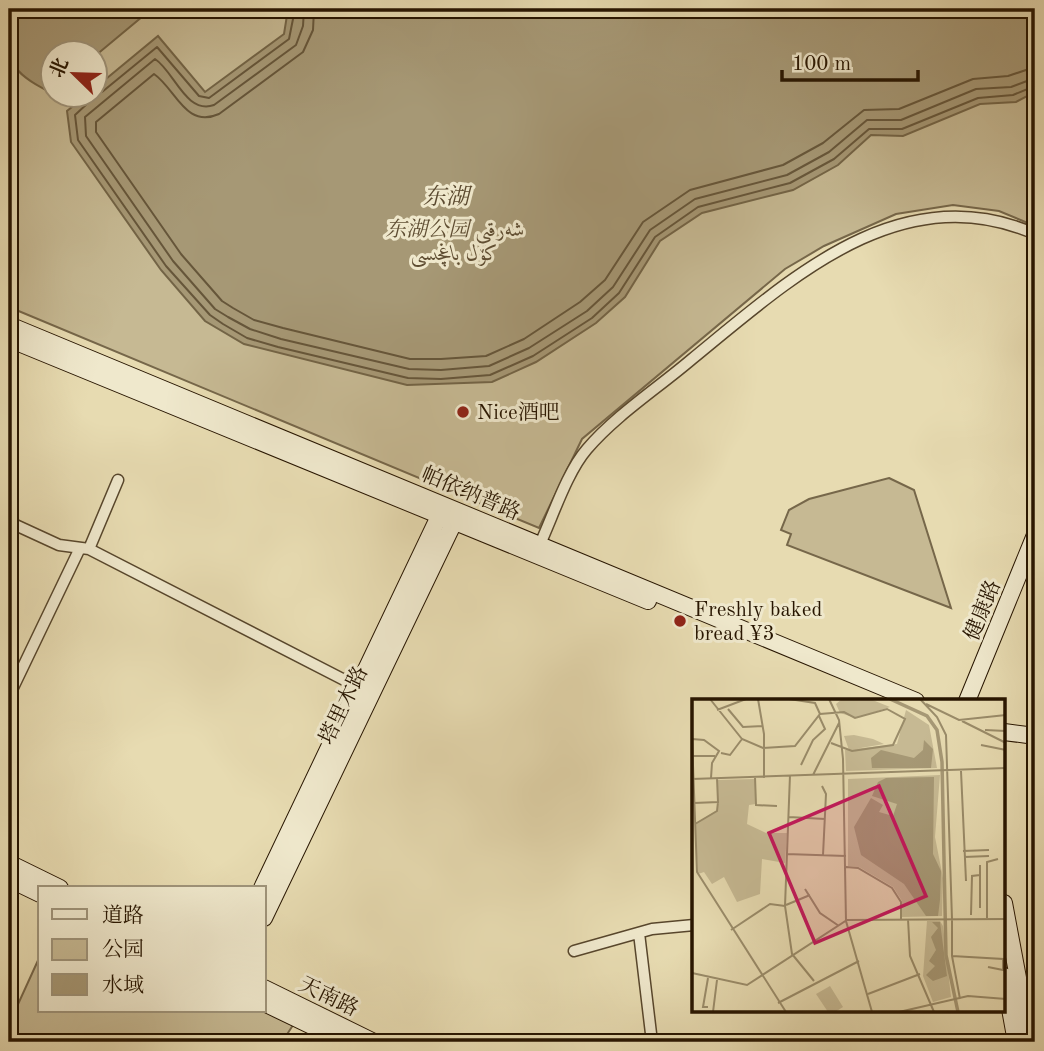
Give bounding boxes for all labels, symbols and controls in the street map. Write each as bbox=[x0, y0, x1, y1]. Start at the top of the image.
north arrow bbox=[38, 38, 108, 108]
scale bar bbox=[782, 38, 918, 82]
text: 100 m bbox=[792, 54, 851, 75]
text: 北 bbox=[46, 55, 73, 81]
water label: 东湖 bbox=[423, 184, 473, 209]
park label: 东湖公园 شەرقىي كۆل باغچىسى bbox=[385, 218, 525, 268]
place label: Nice酒吧 bbox=[477, 401, 560, 424]
marker: Nice酒吧 bbox=[455, 404, 471, 420]
street label: 帕依纳普路 bbox=[418, 462, 524, 525]
street label: 健康路 bbox=[960, 577, 1005, 644]
place label: Freshly baked bread ¥3 bbox=[694, 600, 822, 645]
marker: Freshly baked bread ¥3 bbox=[672, 613, 688, 629]
street label: 塔里木路 bbox=[315, 662, 372, 748]
inset map bbox=[692, 699, 1006, 1012]
legend bbox=[38, 886, 266, 1012]
text: 道路 bbox=[102, 904, 144, 927]
text: 公园 bbox=[102, 938, 144, 961]
street label: 天南路 bbox=[295, 972, 362, 1021]
text: 水域 bbox=[102, 974, 144, 997]

